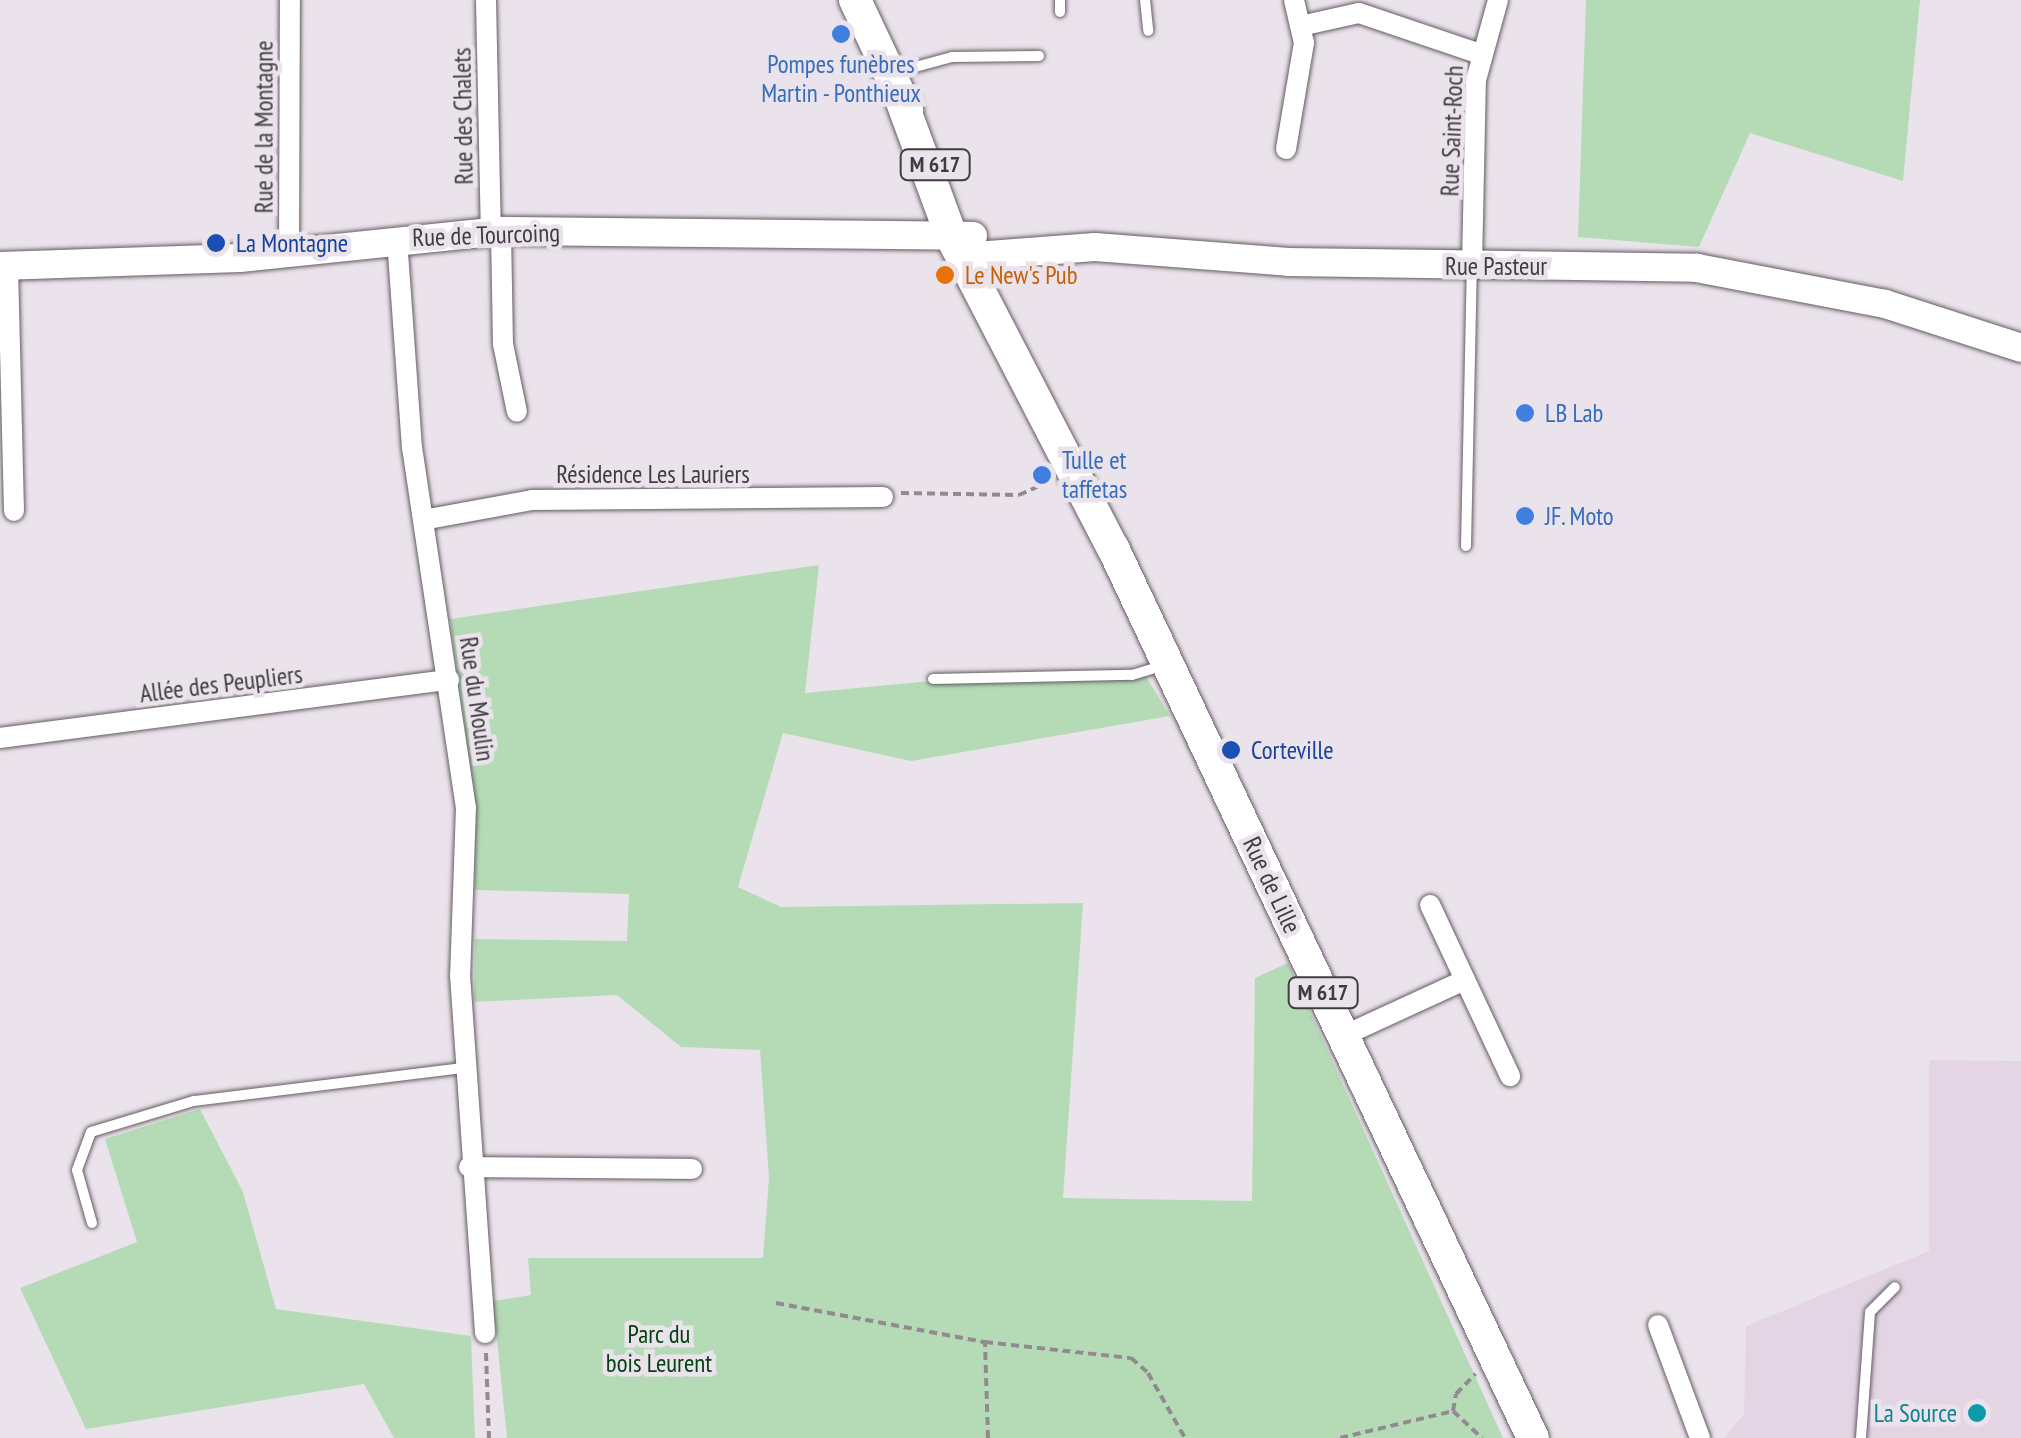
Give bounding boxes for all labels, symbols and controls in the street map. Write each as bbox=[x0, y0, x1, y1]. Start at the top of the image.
marker: Pompes funèbres Martin - Ponthieux bbox=[830, 23, 852, 45]
street label: Rue de la Montagne bbox=[249, 41, 279, 213]
street label: Rue des Chalets bbox=[447, 47, 479, 185]
place label: Pompes funèbres Martin - Ponthieux bbox=[760, 50, 922, 109]
street label: Rue Saint-Roch bbox=[1435, 65, 1469, 197]
road number: M 617 bbox=[898, 148, 972, 182]
street label: Rue de Tourcoing bbox=[411, 217, 561, 253]
place label: La Montagne bbox=[236, 228, 348, 258]
marker: La Montagne bbox=[205, 232, 227, 254]
street label: Rue Pasteur bbox=[1445, 251, 1547, 281]
place label: Le New's Pub bbox=[965, 260, 1077, 290]
marker: Le New's Pub bbox=[934, 264, 956, 286]
place label: LB Lab bbox=[1545, 398, 1603, 428]
marker: LB Lab bbox=[1514, 402, 1536, 424]
place label: Tulle et taffetas bbox=[1062, 446, 1127, 505]
street label: Résidence Les Lauriers bbox=[556, 459, 750, 489]
marker: Tulle et taffetas bbox=[1031, 464, 1053, 486]
place label: JF. Moto bbox=[1545, 501, 1615, 531]
marker: JF. Moto bbox=[1514, 505, 1536, 527]
street label: Rue du Moulin bbox=[453, 635, 501, 763]
street label: Allée des Peupliers bbox=[138, 659, 304, 709]
place label: Corteville bbox=[1251, 735, 1334, 765]
marker: Corteville bbox=[1220, 739, 1242, 761]
street label: Rue de Lille bbox=[1237, 832, 1307, 938]
road number: M 617 bbox=[1286, 976, 1360, 1010]
park label: Parc du bois Leurent bbox=[606, 1320, 712, 1379]
place label: La Source bbox=[1874, 1398, 1957, 1428]
marker: La Source bbox=[1966, 1402, 1988, 1424]

